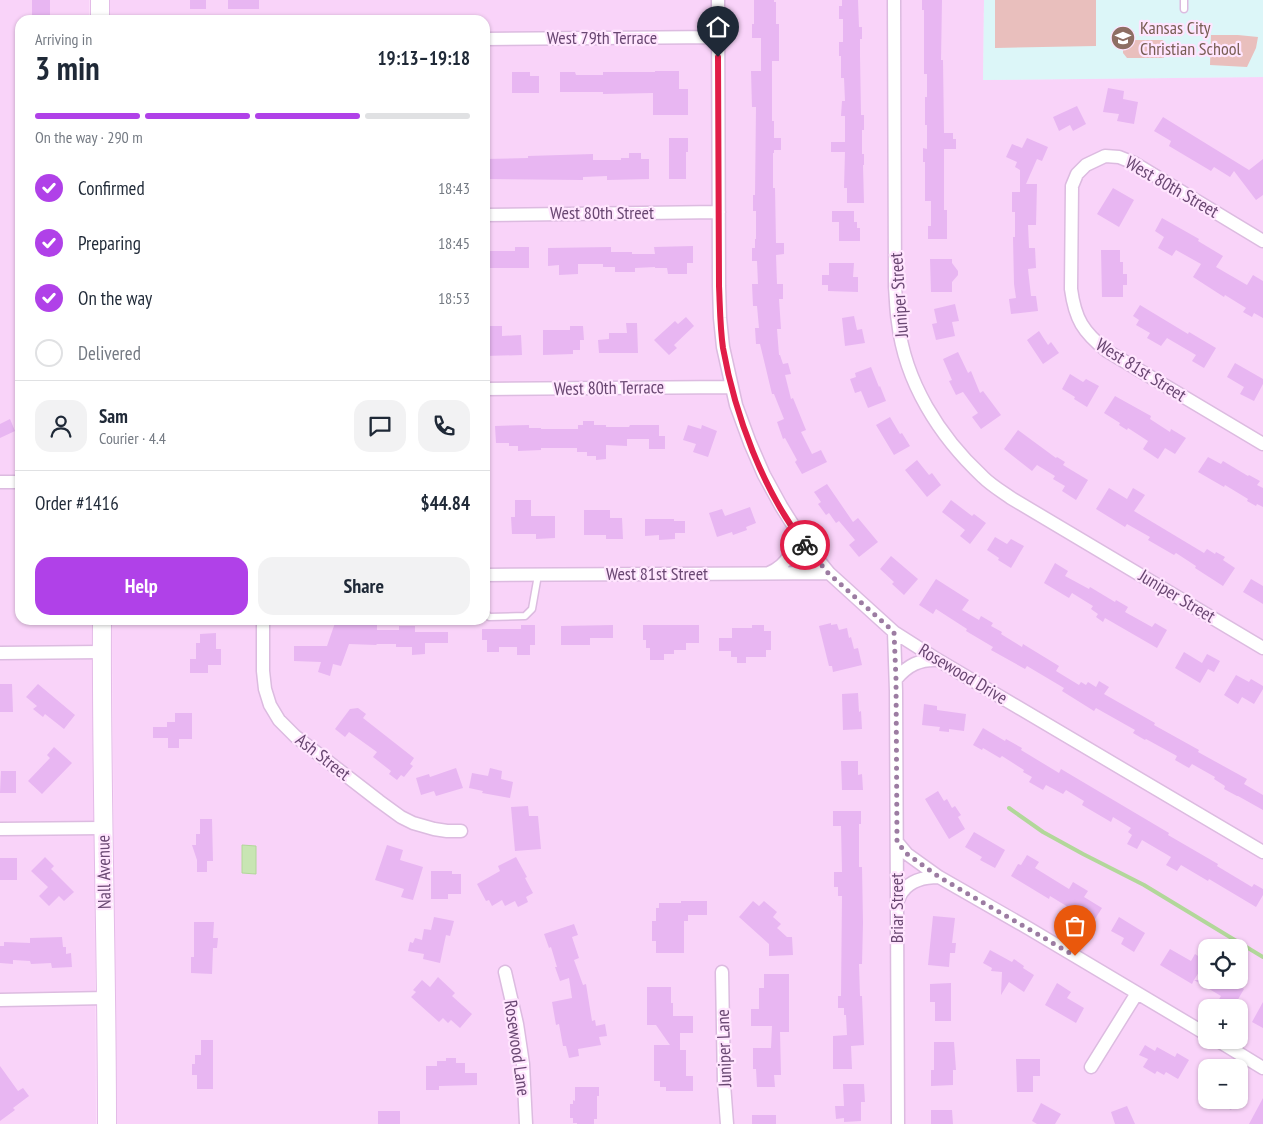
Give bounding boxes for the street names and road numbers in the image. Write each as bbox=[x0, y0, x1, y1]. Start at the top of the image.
street label: West 79th Terrace bbox=[547, 26, 657, 49]
street label: West 80th Street bbox=[1122, 151, 1223, 223]
street label: West 80th Street bbox=[550, 201, 654, 224]
street label: Juniper Street bbox=[884, 252, 913, 339]
street label: West 81st Street bbox=[1092, 333, 1191, 406]
street label: West 80th Terrace bbox=[554, 375, 664, 400]
street label: West 81st Street bbox=[606, 562, 708, 585]
street label: Juniper Street bbox=[1134, 563, 1220, 627]
street label: Rosewood Drive bbox=[915, 638, 1012, 709]
street label: Ash Street bbox=[291, 728, 355, 785]
street label: Nall Avenue bbox=[91, 835, 116, 909]
street label: Briar Street bbox=[885, 873, 908, 943]
street label: Rosewood Lane bbox=[499, 999, 536, 1097]
street label: Juniper Lane bbox=[711, 1009, 736, 1088]

